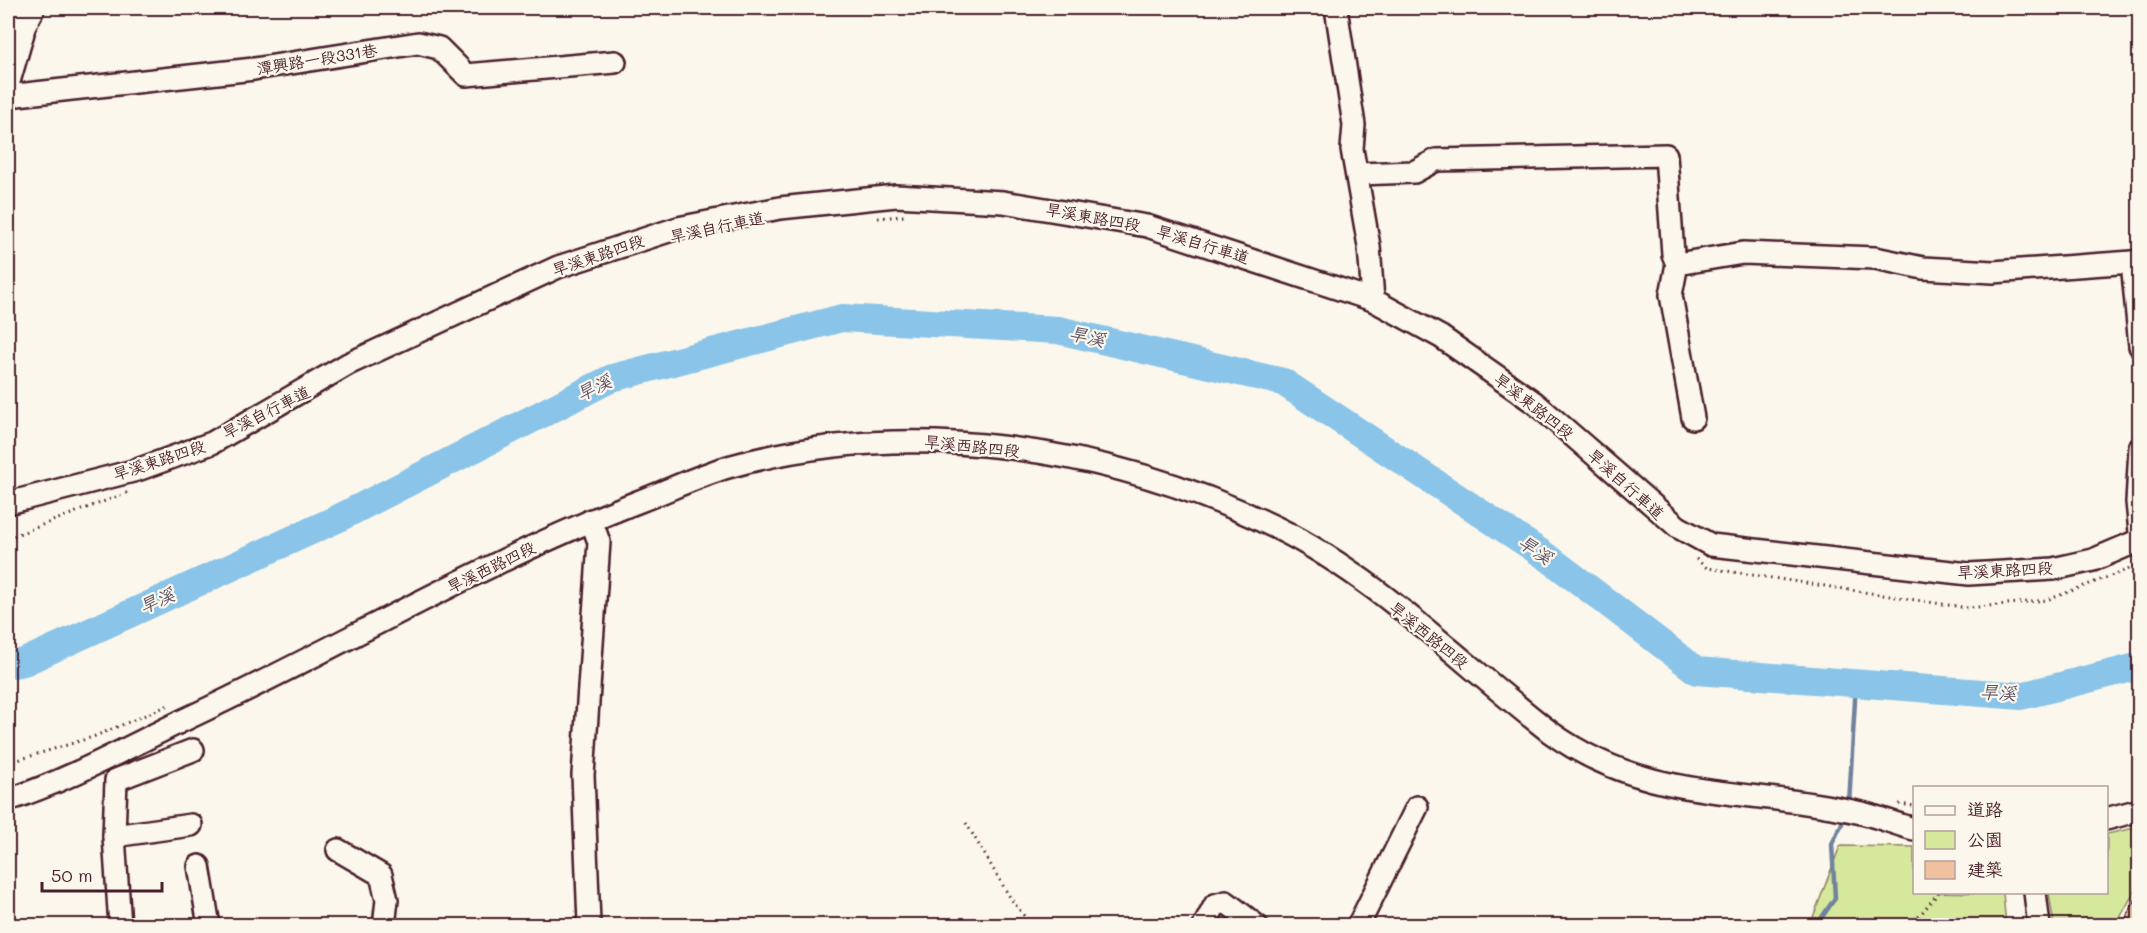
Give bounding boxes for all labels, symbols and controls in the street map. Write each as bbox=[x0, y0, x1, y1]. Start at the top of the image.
street label: 潭興路一段331巷 bbox=[255, 39, 379, 78]
street label: 旱溪東路四段 bbox=[1044, 198, 1142, 235]
street label: 旱溪自行車道 bbox=[668, 206, 766, 247]
street label: 旱溪自行車道 bbox=[1154, 219, 1252, 268]
street label: 旱溪東路四段 bbox=[549, 229, 647, 280]
water label: 旱溪 bbox=[1067, 320, 1108, 352]
water label: 旱溪 bbox=[572, 368, 616, 406]
street label: 旱溪東路四段 bbox=[1490, 368, 1579, 443]
street label: 旱溪自行車道 bbox=[218, 380, 313, 443]
street label: 旱溪西路四段 bbox=[923, 430, 1021, 461]
street label: 旱溪東路四段 bbox=[110, 435, 208, 484]
street label: 旱溪自行車道 bbox=[1584, 444, 1669, 524]
water label: 旱溪 bbox=[1514, 529, 1558, 570]
street label: 旱溪西路四段 bbox=[443, 536, 539, 597]
street label: 旱溪東路四段 bbox=[1956, 557, 2053, 582]
water label: 旱溪 bbox=[135, 581, 179, 618]
street label: 旱溪西路四段 bbox=[1385, 596, 1473, 673]
water label: 旱溪 bbox=[1979, 679, 2018, 705]
legend bbox=[1913, 786, 2108, 894]
text: 道路 bbox=[1967, 797, 2003, 821]
text: 公園 bbox=[1967, 827, 2003, 851]
scale bar bbox=[42, 855, 162, 893]
text: 建築 bbox=[1967, 857, 2003, 881]
text: 50 m bbox=[51, 863, 93, 887]

